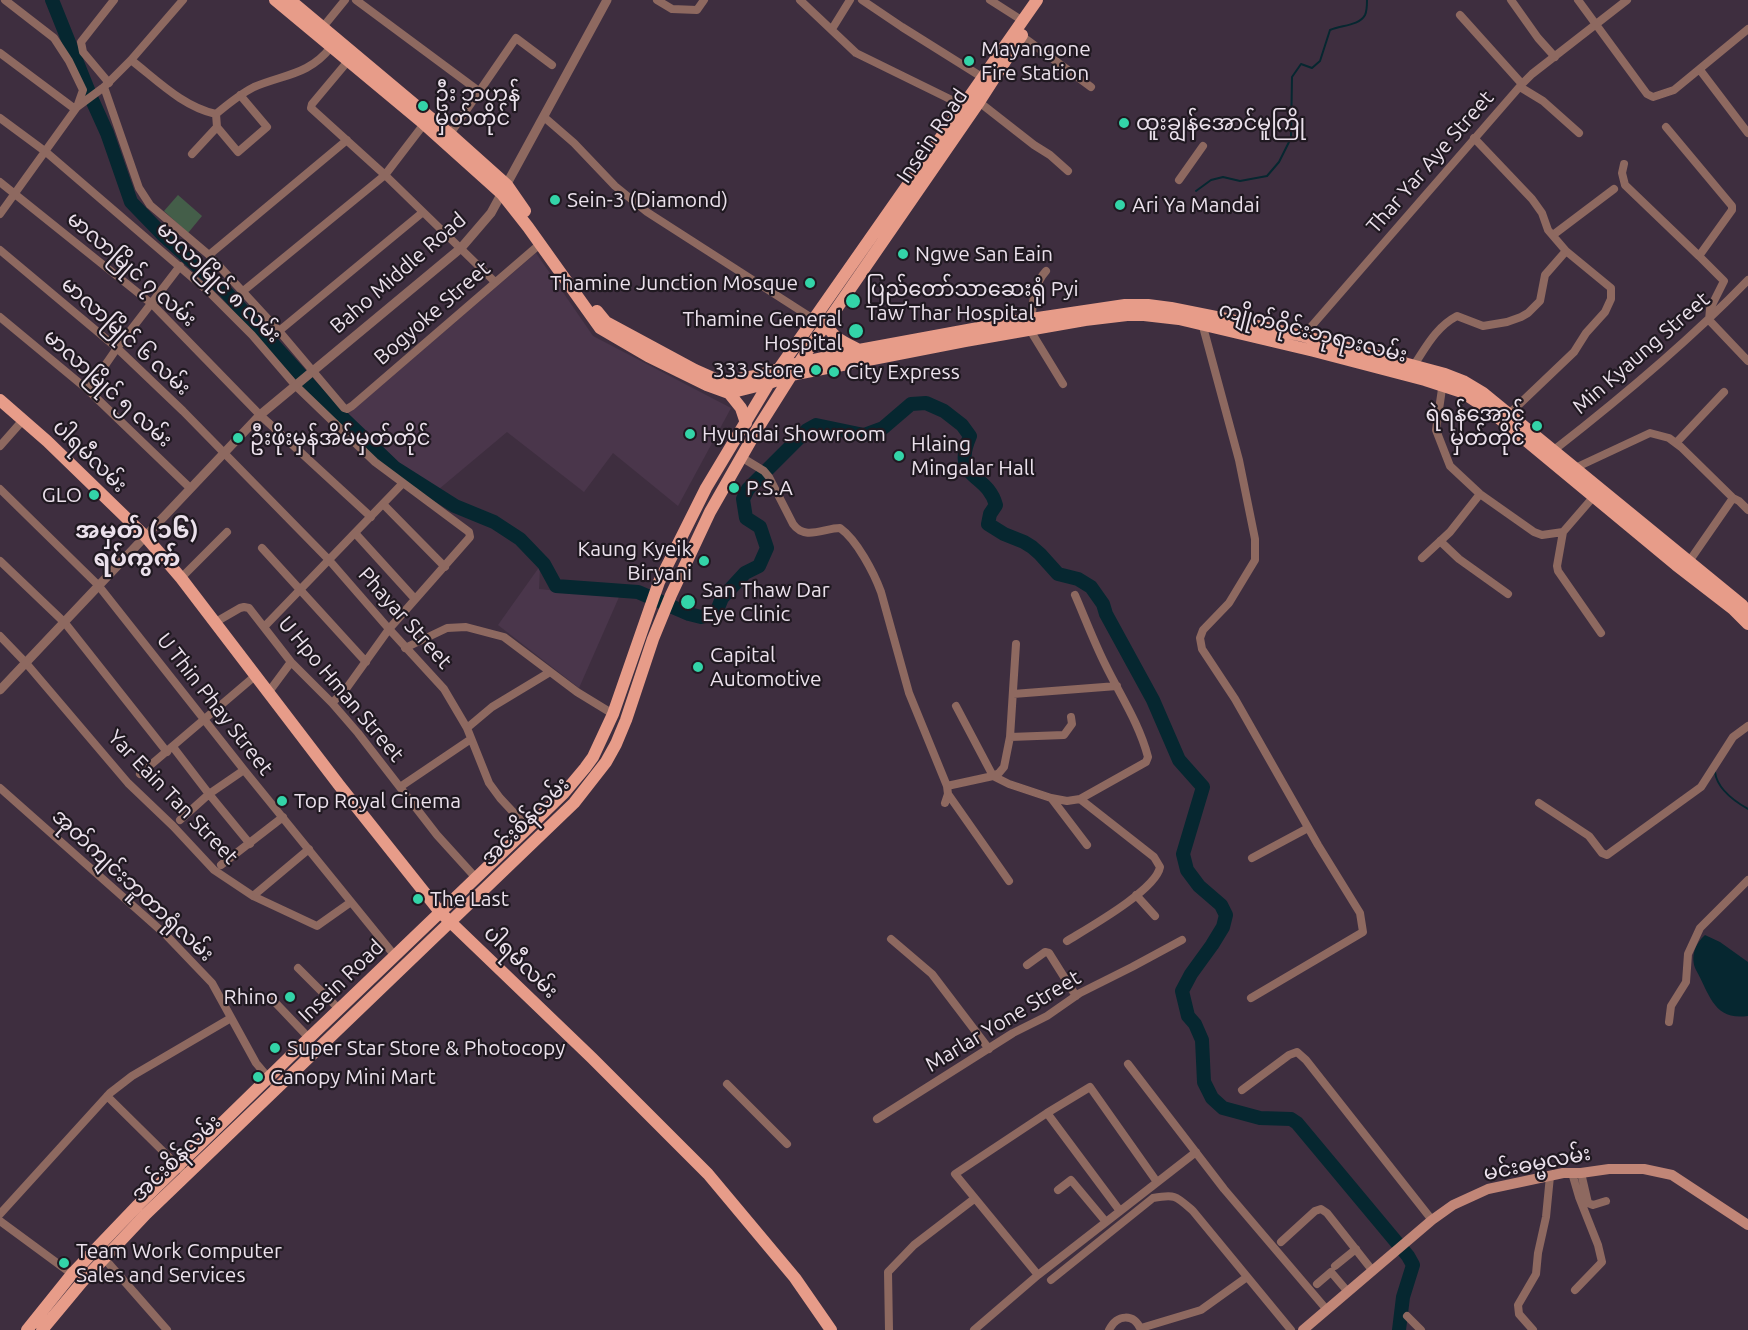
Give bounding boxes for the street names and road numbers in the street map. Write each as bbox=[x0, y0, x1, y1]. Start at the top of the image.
street label: Insein Road bbox=[891, 84, 973, 188]
street label: Thar Yar Aye Street bbox=[1361, 85, 1499, 239]
street label: မာလာမြိုင် ၇ လမ်း bbox=[62, 206, 202, 332]
street label: Baho Middle Road bbox=[325, 207, 471, 339]
street label: မာလာမြိုင် ၈ လမ်း bbox=[151, 216, 287, 348]
street label: Bogyoke Street bbox=[369, 256, 495, 370]
street label: မာလာမြိုင် ၆ လမ်း bbox=[56, 271, 196, 401]
street label: Min Kyaung Street bbox=[1567, 287, 1715, 419]
street label: ကျိုက်ဝိုင်းဘုရားလမ်း bbox=[1216, 296, 1410, 368]
street label: မာလာမြိုင် ၅ လမ်း bbox=[39, 324, 177, 452]
street label: ပါရမီလမ်း bbox=[48, 414, 132, 498]
street label: Phayar Street bbox=[353, 562, 457, 674]
street label: U Hpo Hman Street bbox=[273, 611, 409, 767]
street label: U Thin Phay Street bbox=[152, 628, 278, 780]
street label: Yar Eain Tan Street bbox=[103, 725, 243, 869]
street label: အင်းစိန်လမ်း bbox=[476, 772, 574, 870]
street label: အုတ်ကျင်းဘူတာရုံလမ်း bbox=[47, 803, 219, 967]
street label: ပါရမီလမ်း bbox=[479, 920, 563, 1004]
street label: Insein Road bbox=[293, 934, 389, 1028]
street label: Marlar Yone Street bbox=[921, 965, 1085, 1077]
street label: အင်းစိန်လမ်း bbox=[126, 1109, 226, 1207]
street label: မင်းဓမ္မလမ်း bbox=[1481, 1140, 1593, 1186]

